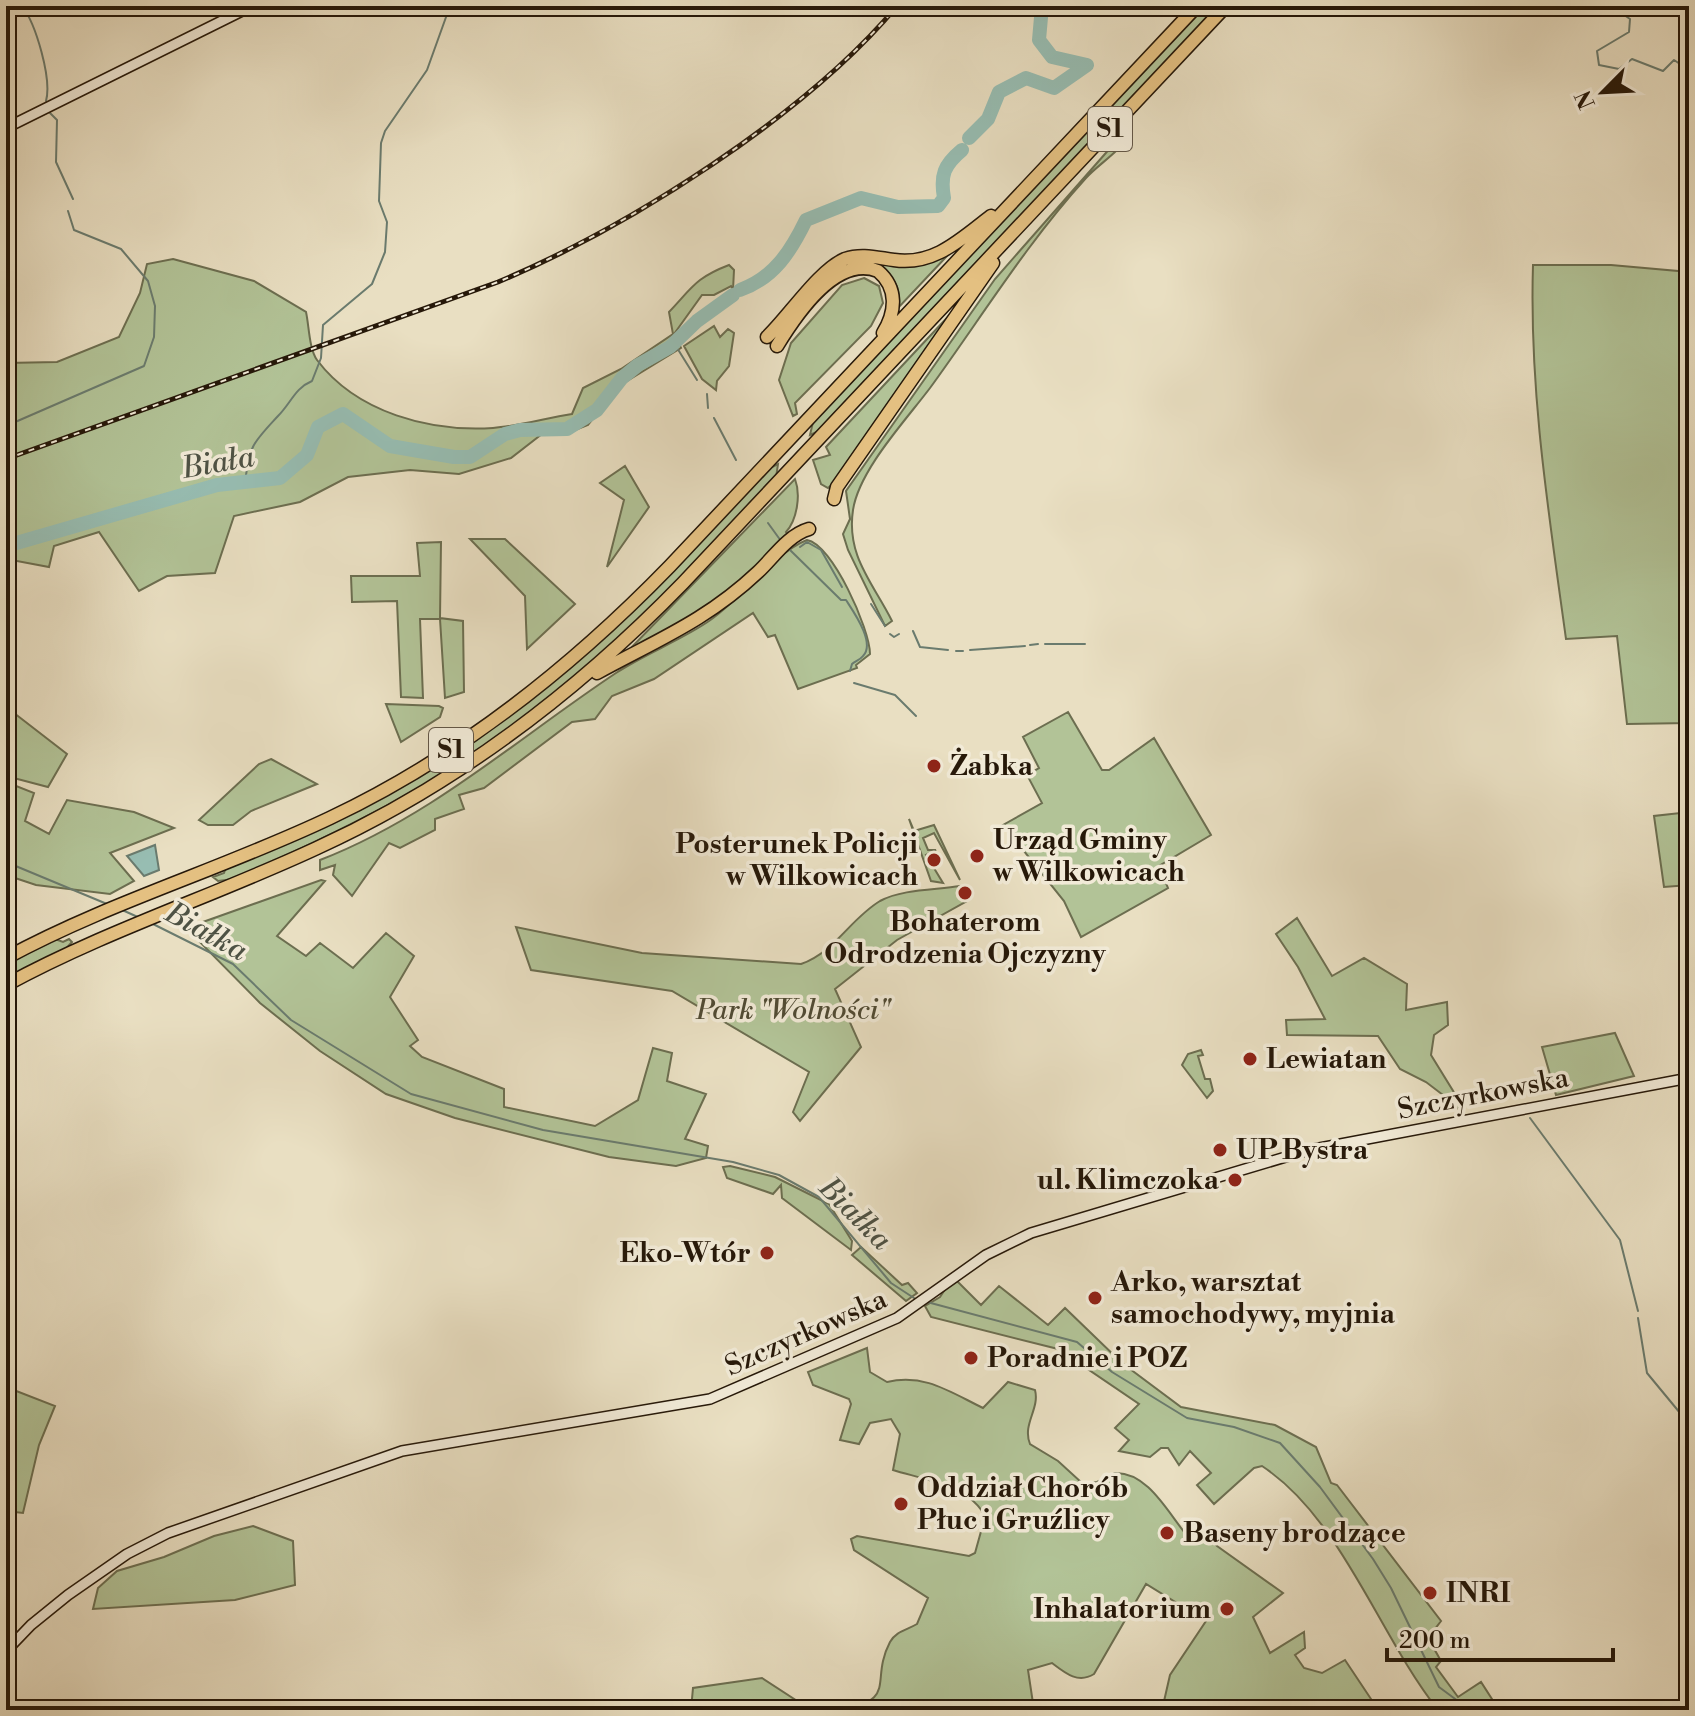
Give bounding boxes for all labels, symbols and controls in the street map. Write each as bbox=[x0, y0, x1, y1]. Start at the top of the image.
north arrow bbox=[1563, 52, 1643, 132]
text: N bbox=[1570, 86, 1602, 113]
road number: S1 bbox=[1088, 107, 1132, 151]
water label: Biała bbox=[178, 438, 257, 488]
road number: S1 bbox=[429, 728, 473, 772]
place label: Żabka bbox=[950, 747, 1034, 784]
marker: Żabka bbox=[925, 757, 943, 775]
place label: Urząd Gminy w Wilkowicach bbox=[992, 823, 1185, 890]
place label: Posterunek Policji w Wilkowicach bbox=[675, 827, 918, 894]
marker: Urząd Gminy w Wilkowicach bbox=[968, 847, 986, 865]
marker: Posterunek Policji w Wilkowicach bbox=[925, 851, 943, 869]
marker: Bohaterom Odrodzenia Ojczyzny bbox=[956, 884, 974, 902]
water label: Białka bbox=[157, 894, 254, 970]
place label: Bohaterom Odrodzenia Ojczyzny bbox=[824, 905, 1107, 972]
park label: Park "Wolności" bbox=[695, 993, 893, 1028]
place label: Lewiatan bbox=[1266, 1042, 1387, 1077]
marker: Lewiatan bbox=[1241, 1050, 1259, 1068]
street label: Szczyrkowska bbox=[1394, 1060, 1572, 1128]
place label: UP Bystra bbox=[1236, 1133, 1369, 1168]
marker: UP Bystra bbox=[1211, 1141, 1229, 1159]
place label: ul. Klimczoka bbox=[1037, 1163, 1220, 1198]
water label: Białka bbox=[810, 1169, 900, 1259]
marker: ul. Klimczoka bbox=[1226, 1171, 1244, 1189]
place label: Eko-Wtór bbox=[619, 1236, 751, 1271]
marker: Eko-Wtór bbox=[758, 1244, 776, 1262]
place label: Arko, warsztat samochodywy, myjnia bbox=[1110, 1265, 1396, 1332]
street label: Szczyrkowska bbox=[720, 1281, 893, 1384]
marker: Arko, warsztat samochodywy, myjnia bbox=[1086, 1289, 1104, 1307]
place label: Poradnie i POZ bbox=[987, 1341, 1187, 1376]
marker: Poradnie i POZ bbox=[962, 1349, 980, 1367]
place label: Oddział Chorób Płuc i Gruźlicy bbox=[917, 1471, 1128, 1538]
marker: Oddział Chorób Płuc i Gruźlicy bbox=[892, 1495, 910, 1513]
place label: Baseny brodzące bbox=[1183, 1516, 1406, 1551]
marker: Baseny brodzące bbox=[1158, 1524, 1176, 1542]
place label: INRI bbox=[1446, 1576, 1511, 1611]
marker: INRI bbox=[1421, 1584, 1439, 1602]
place label: Inhalatorium bbox=[1033, 1592, 1212, 1627]
marker: Inhalatorium bbox=[1218, 1600, 1236, 1618]
scale bar bbox=[1387, 1612, 1613, 1662]
text: 200 m bbox=[1399, 1626, 1470, 1656]

